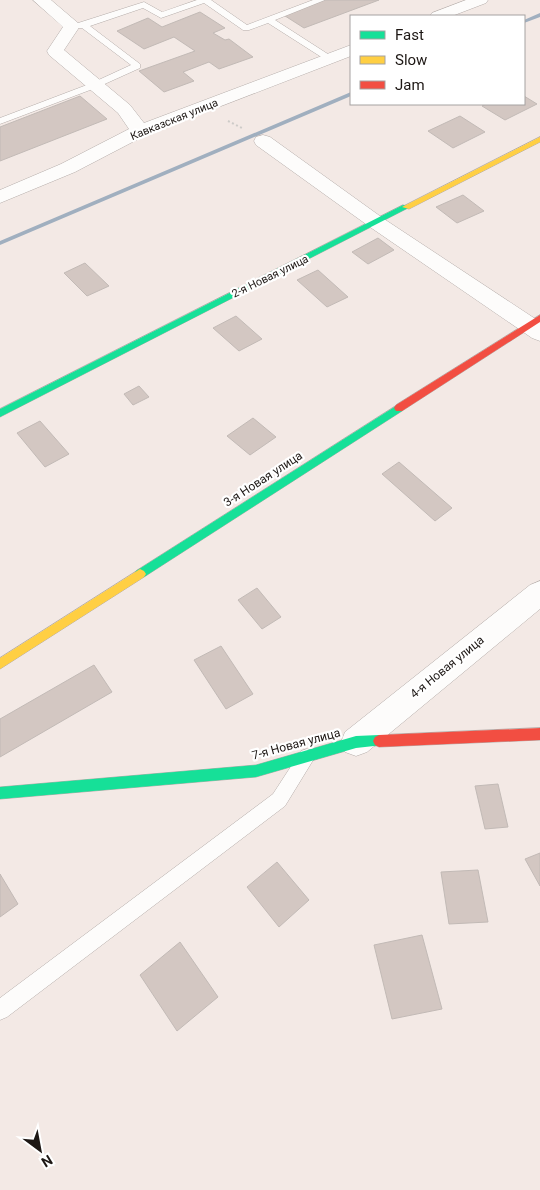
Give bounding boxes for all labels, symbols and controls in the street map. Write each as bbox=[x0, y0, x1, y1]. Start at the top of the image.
legend bbox=[350, 15, 525, 105]
text: Fast bbox=[395, 26, 424, 44]
text: Slow bbox=[395, 51, 427, 69]
text: Jam bbox=[395, 76, 425, 94]
street label: Кавказская улица bbox=[128, 96, 220, 143]
street label: 2-я Новая улица bbox=[230, 252, 311, 301]
street label: 3-я Новая улица bbox=[221, 448, 305, 510]
street label: 4-я Новая улица bbox=[407, 633, 487, 701]
street label: 7-я Новая улица bbox=[250, 725, 342, 763]
north arrow bbox=[15, 1125, 65, 1175]
text: N bbox=[38, 1152, 55, 1170]

